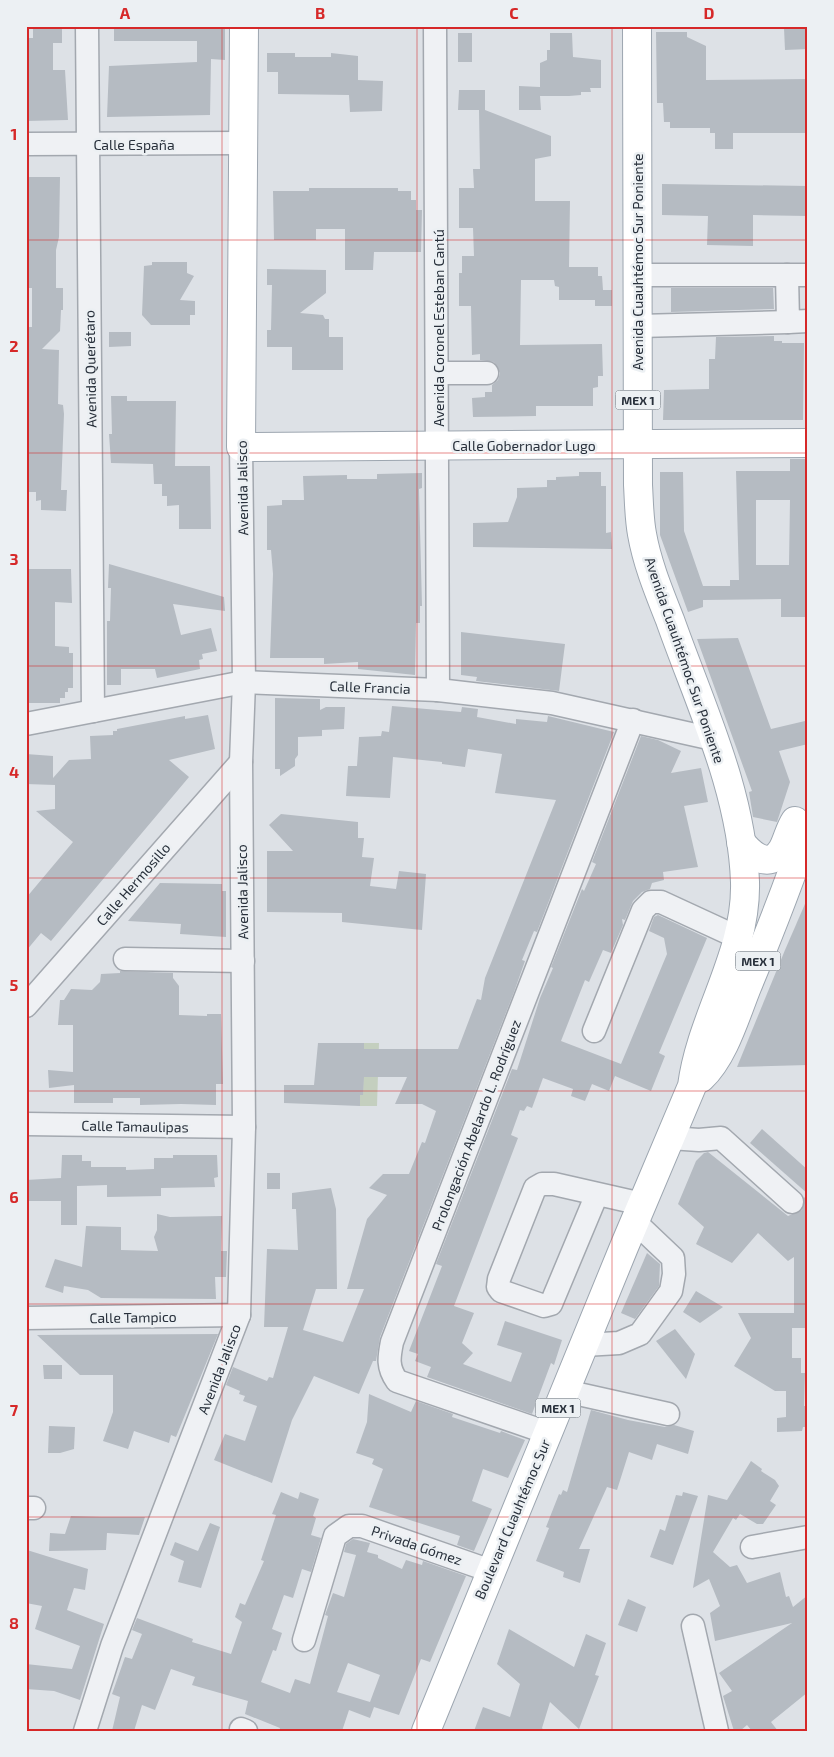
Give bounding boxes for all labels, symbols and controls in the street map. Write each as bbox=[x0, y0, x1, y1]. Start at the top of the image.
text: A bbox=[120, 3, 131, 22]
text: B bbox=[315, 3, 325, 22]
text: C bbox=[509, 3, 519, 22]
text: D bbox=[704, 3, 715, 22]
text: 1 bbox=[11, 124, 17, 143]
street label: Calle España bbox=[93, 136, 175, 153]
street label: Avenida Cuauhtémoc Sur Poniente bbox=[629, 153, 646, 371]
street label: Avenida Coronel Esteban Cantú bbox=[430, 229, 447, 427]
street label: Avenida Querétaro bbox=[80, 310, 100, 428]
text: 2 bbox=[9, 336, 19, 355]
road number: MEX 1 bbox=[616, 390, 660, 410]
street label: Calle Gobernador Lugo bbox=[452, 437, 596, 454]
street label: Avenida Jalisco bbox=[233, 440, 251, 536]
text: 3 bbox=[9, 549, 19, 568]
street label: Avenida Cuauhtémoc Sur Poniente bbox=[642, 555, 728, 765]
street label: Calle Francia bbox=[329, 677, 411, 697]
text: 4 bbox=[9, 762, 19, 781]
street label: Calle Hermosillo bbox=[92, 839, 174, 929]
street label: Avenida Jalisco bbox=[233, 844, 251, 940]
road number: MEX 1 bbox=[736, 951, 780, 970]
text: 5 bbox=[10, 975, 19, 994]
street label: Prolongación Abelardo L. Rodríguez bbox=[428, 1017, 524, 1233]
street label: Calle Tamaulipas bbox=[81, 1117, 189, 1135]
text: 6 bbox=[9, 1187, 19, 1206]
street label: Calle Tampico bbox=[89, 1308, 177, 1326]
street label: Avenida Jalisco bbox=[194, 1321, 244, 1417]
road number: MEX 1 bbox=[536, 1399, 580, 1418]
text: 7 bbox=[10, 1400, 19, 1419]
street label: Boulevard Cuauhtémoc Sur bbox=[471, 1436, 554, 1602]
street label: Privada Gómez bbox=[369, 1522, 465, 1568]
text: 8 bbox=[9, 1613, 19, 1632]

